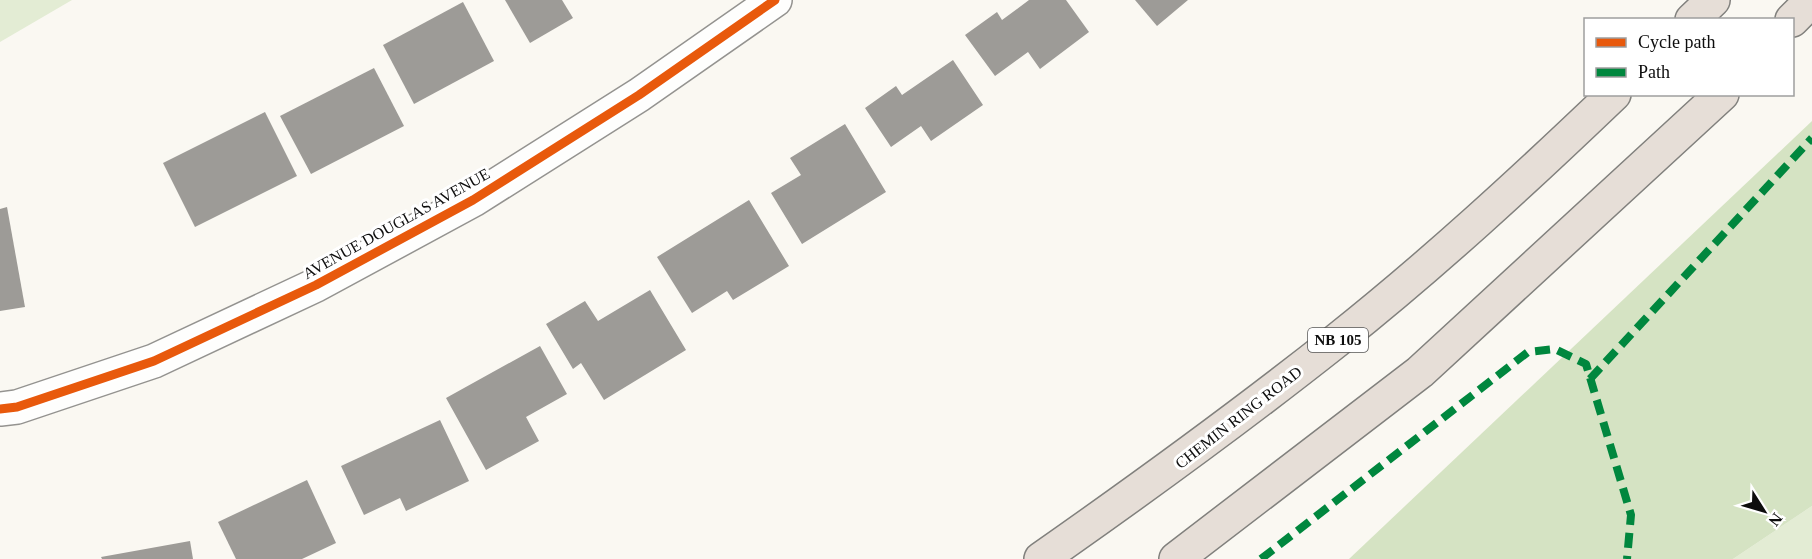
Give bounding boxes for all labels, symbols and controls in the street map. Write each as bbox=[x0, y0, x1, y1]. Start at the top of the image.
legend bbox=[1584, 18, 1794, 96]
text: Cycle path bbox=[1638, 32, 1715, 52]
text: Path bbox=[1638, 62, 1670, 82]
street label: AVENUE DOUGLAS AVENUE bbox=[300, 165, 493, 282]
road number: NB 105 bbox=[1308, 328, 1368, 352]
street label: CHEMIN RING ROAD bbox=[1172, 363, 1305, 472]
north arrow bbox=[1734, 481, 1794, 541]
text: N bbox=[1765, 510, 1786, 530]

